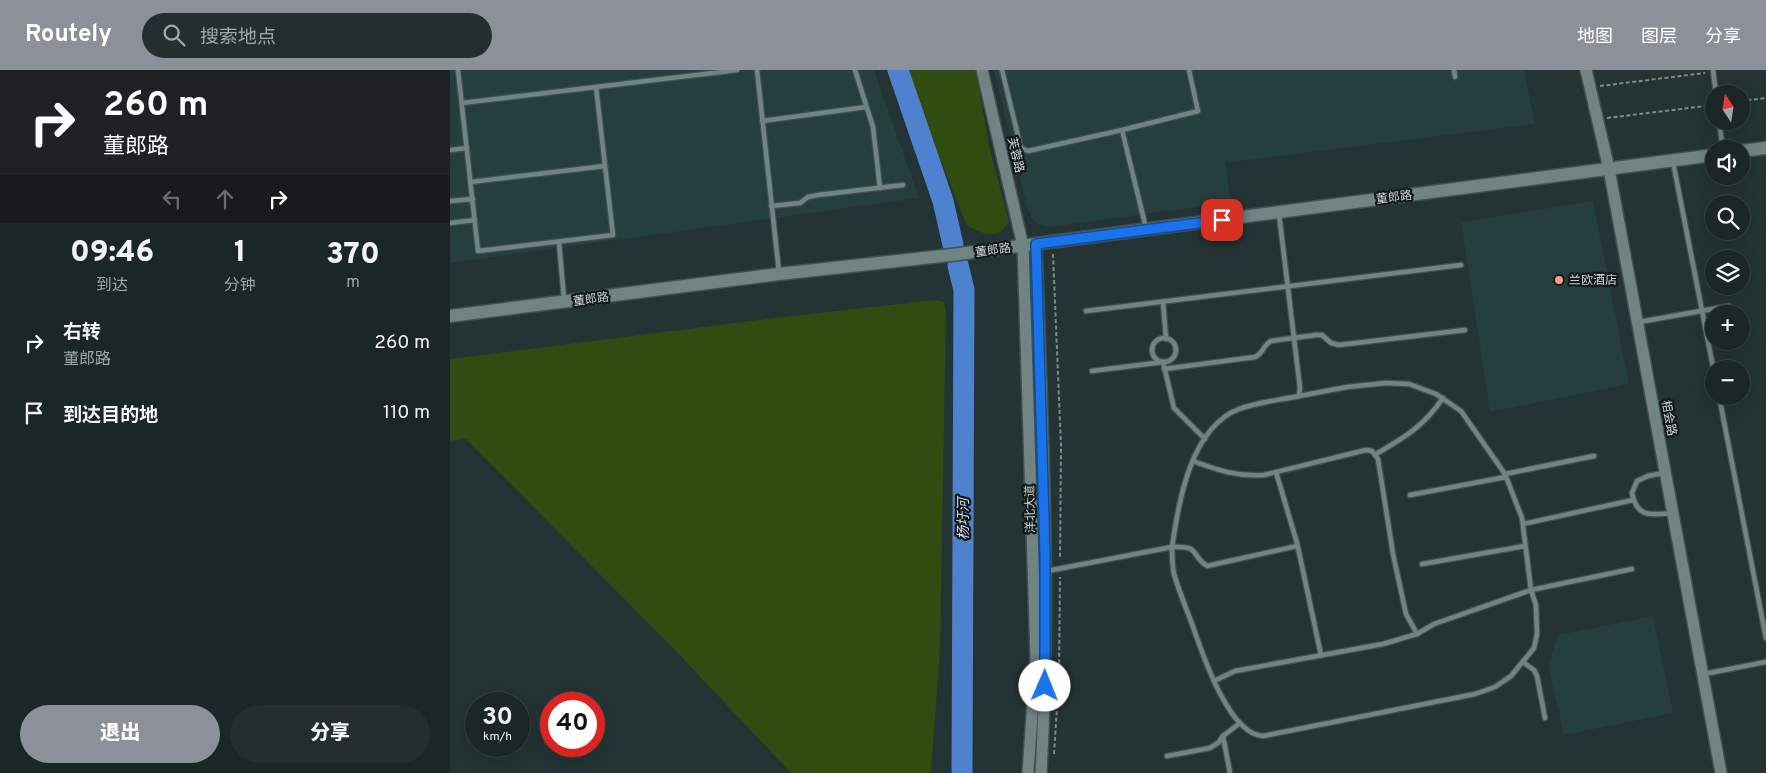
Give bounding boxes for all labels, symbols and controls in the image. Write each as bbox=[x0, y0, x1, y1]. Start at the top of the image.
search box bbox=[142, 13, 492, 58]
text: Routely bbox=[25, 20, 112, 50]
icon: search bbox=[160, 21, 188, 49]
text: 搜索地点 bbox=[200, 26, 276, 50]
text: 地图 bbox=[1577, 26, 1613, 49]
text: 图层 bbox=[1641, 26, 1677, 49]
text: 分享 bbox=[1705, 26, 1741, 49]
text: 260 m bbox=[103, 84, 208, 128]
north arrow bbox=[1705, 85, 1750, 130]
map controls bbox=[1705, 85, 1750, 405]
icon: right bbox=[20, 90, 85, 155]
text: 董郎路 bbox=[103, 134, 169, 161]
street label: 芙蓉路 bbox=[1003, 136, 1027, 175]
button: sound bbox=[1705, 140, 1750, 185]
icon: left bbox=[158, 185, 186, 213]
icon: ahead bbox=[211, 185, 239, 213]
icon: right bbox=[264, 185, 292, 213]
street label: 董郎路 bbox=[1375, 188, 1413, 208]
button: search bbox=[1705, 195, 1750, 240]
pin bbox=[1201, 199, 1243, 241]
icon: arrive bbox=[1208, 206, 1236, 234]
text: 09:46 bbox=[70, 235, 154, 272]
text: 1 bbox=[234, 235, 246, 272]
text: 370 bbox=[326, 237, 380, 274]
street label: 董郎路 bbox=[974, 241, 1012, 261]
button: layers bbox=[1705, 250, 1750, 295]
text: m bbox=[346, 273, 360, 293]
place label: 兰欧酒店 bbox=[1569, 273, 1617, 289]
marker: 兰欧酒店 bbox=[1553, 274, 1565, 286]
text: 到达 bbox=[96, 276, 128, 296]
text: 分钟 bbox=[224, 276, 256, 296]
street label: 董郎路 bbox=[572, 290, 610, 310]
button: + bbox=[1705, 305, 1750, 350]
text: 右转 bbox=[63, 321, 101, 345]
icon: right bbox=[20, 329, 48, 357]
text: 260 m bbox=[374, 331, 430, 355]
text: 董郎路 bbox=[63, 350, 111, 370]
button: − bbox=[1705, 360, 1750, 405]
icon: arrive bbox=[20, 399, 48, 427]
street label: 相会路 bbox=[1657, 399, 1679, 437]
text: 110 m bbox=[383, 401, 430, 425]
text: 到达目的地 bbox=[63, 404, 158, 428]
street label: 洋北大道 bbox=[1023, 485, 1039, 533]
water label: 杨圩河 bbox=[956, 495, 973, 540]
position arrow bbox=[1018, 659, 1070, 711]
speed limit sign: 40 bbox=[540, 692, 605, 757]
text: 30 bbox=[482, 702, 513, 734]
button: 退出 bbox=[20, 705, 220, 763]
button: 分享 bbox=[230, 705, 430, 763]
text: km/h bbox=[483, 729, 512, 745]

